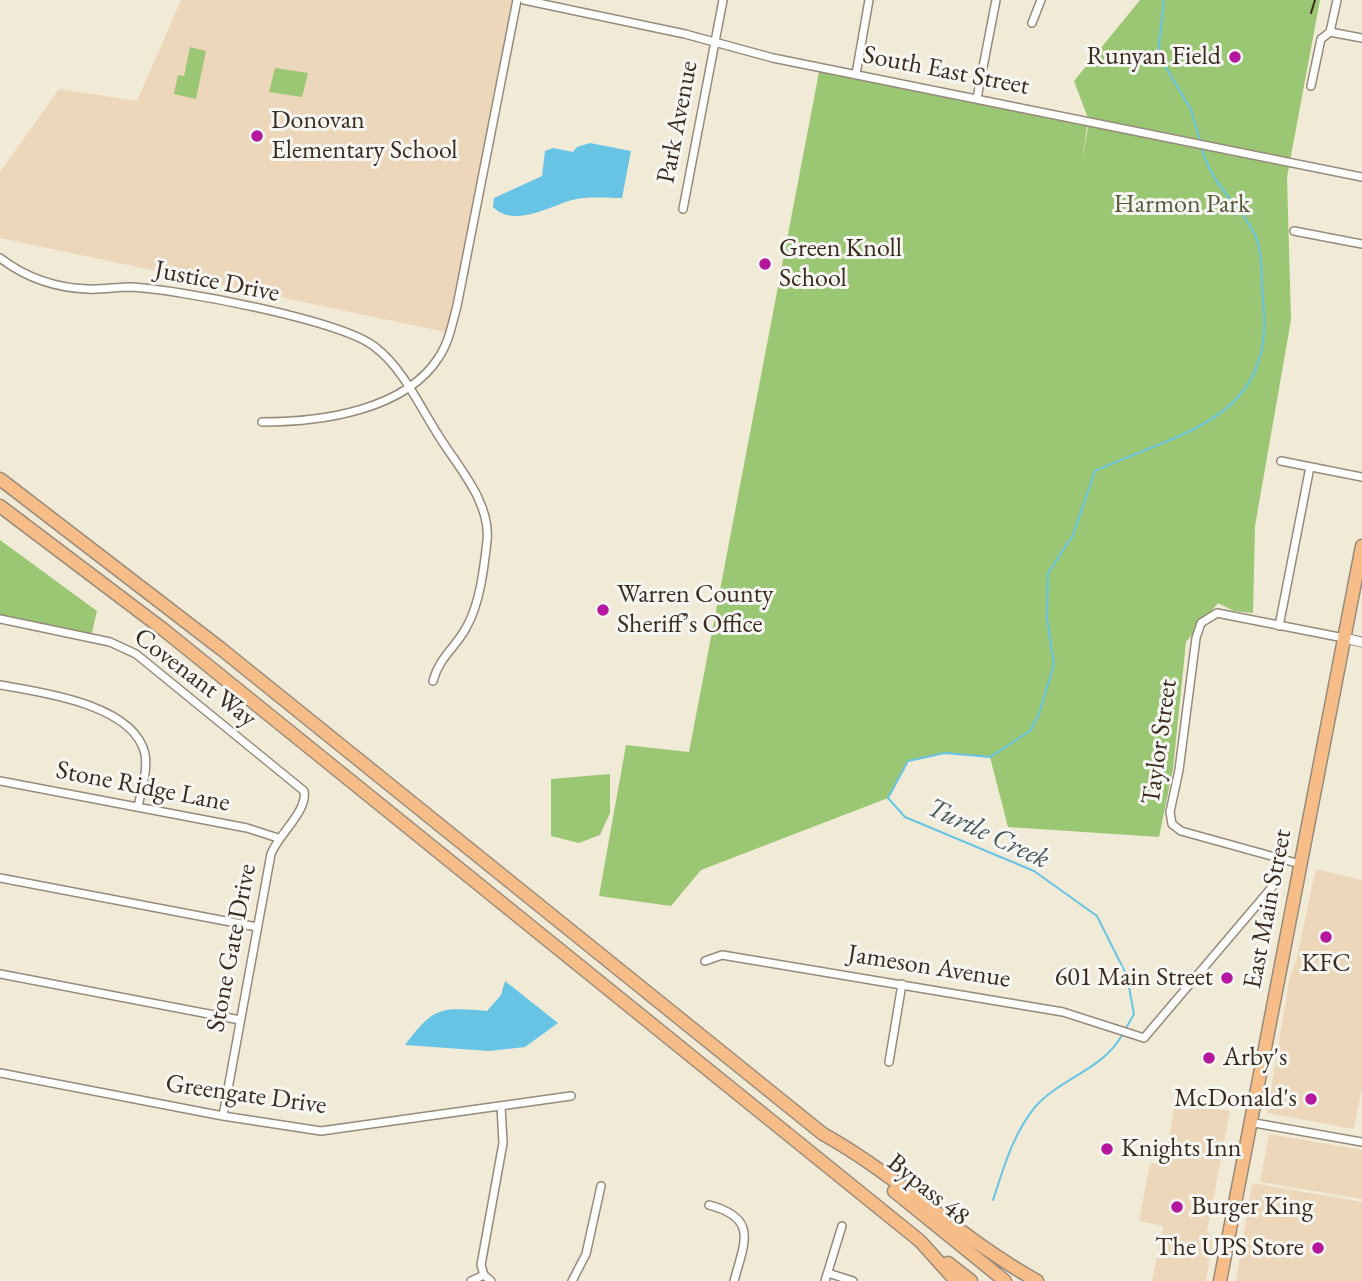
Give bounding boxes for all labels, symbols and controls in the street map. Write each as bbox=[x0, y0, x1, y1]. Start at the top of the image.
street label: South East Street bbox=[860, 40, 1032, 102]
place label: Runyan Field bbox=[1087, 41, 1221, 73]
marker: Runyan Field bbox=[1227, 49, 1243, 65]
street label: Park Avenue bbox=[651, 58, 705, 186]
place label: Donovan Elementary School bbox=[271, 105, 458, 166]
marker: Donovan Elementary School bbox=[249, 128, 265, 144]
park label: Harmon Park bbox=[1114, 189, 1250, 221]
place label: Green Knoll School bbox=[779, 233, 902, 294]
street label: Justice Drive bbox=[152, 255, 282, 309]
marker: Green Knoll School bbox=[757, 256, 773, 272]
place label: Warren County Sheriff’s Office bbox=[617, 579, 773, 640]
marker: Warren County Sheriff’s Office bbox=[595, 602, 611, 618]
street label: Covenant Way bbox=[127, 622, 263, 734]
street label: Taylor Street bbox=[1136, 677, 1184, 807]
street label: Stone Ridge Lane bbox=[53, 755, 233, 819]
water label: Turtle Creek bbox=[922, 791, 1054, 877]
street label: East Main Street bbox=[1237, 827, 1299, 991]
street label: Stone Gate Drive bbox=[200, 861, 264, 1035]
marker: KFC bbox=[1318, 929, 1334, 945]
street label: Jameson Avenue bbox=[845, 939, 1013, 995]
place label: KFC bbox=[1301, 948, 1351, 980]
place label: 601 Main Street bbox=[1055, 962, 1213, 994]
marker: 601 Main Street bbox=[1219, 970, 1235, 986]
place label: Arby's bbox=[1223, 1042, 1287, 1074]
marker: Arby's bbox=[1201, 1050, 1217, 1066]
street label: Greengate Drive bbox=[164, 1068, 328, 1122]
place label: McDonald's bbox=[1174, 1083, 1297, 1115]
marker: McDonald's bbox=[1303, 1091, 1319, 1107]
place label: Knights Inn bbox=[1121, 1133, 1242, 1165]
marker: Knights Inn bbox=[1099, 1141, 1115, 1157]
street label: Bypass 48 bbox=[881, 1147, 975, 1233]
place label: Burger King bbox=[1191, 1191, 1313, 1223]
marker: Burger King bbox=[1169, 1199, 1185, 1215]
place label: The UPS Store bbox=[1155, 1232, 1304, 1264]
marker: The UPS Store bbox=[1310, 1240, 1326, 1256]

